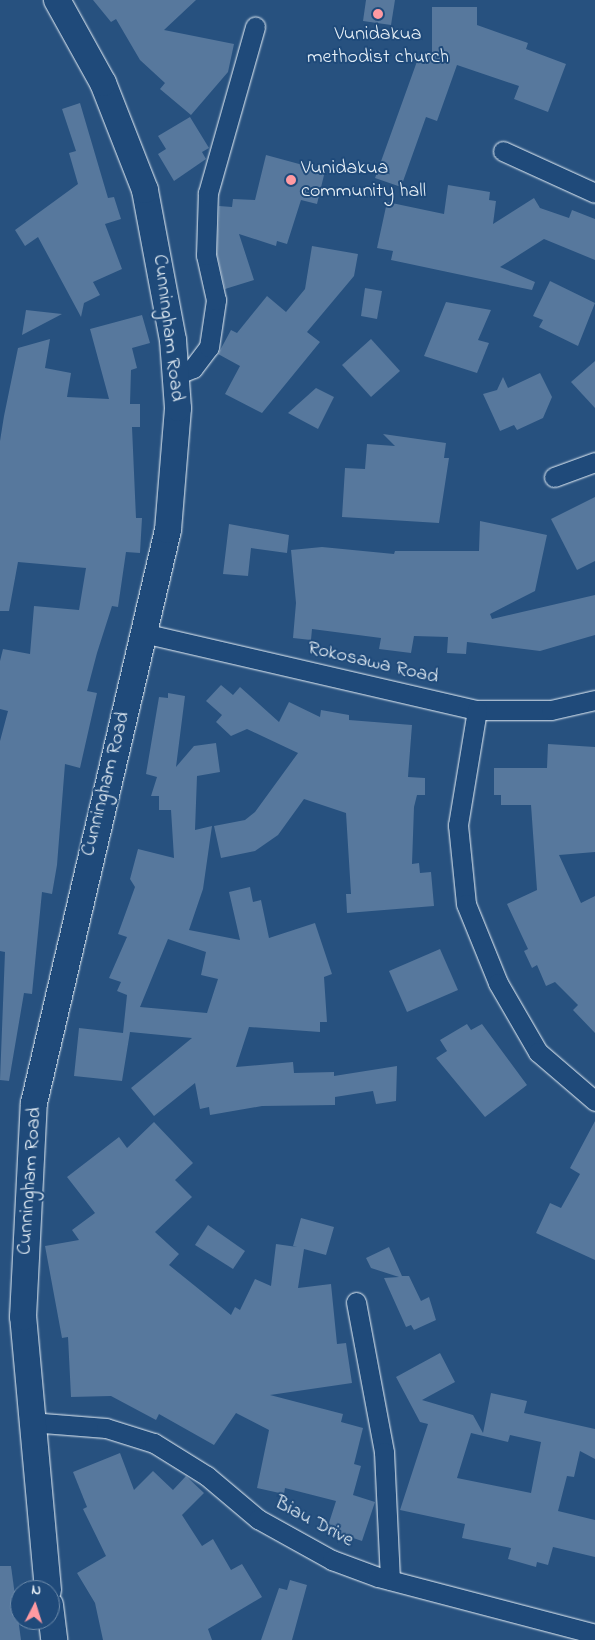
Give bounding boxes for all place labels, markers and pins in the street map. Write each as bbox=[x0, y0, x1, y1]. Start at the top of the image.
marker: Vunidakua methodist church bbox=[372, 8, 384, 20]
place label: Vunidakua methodist church bbox=[307, 22, 449, 69]
place label: Vunidakua community hall bbox=[301, 156, 426, 203]
marker: Vunidakua community hall bbox=[285, 174, 297, 186]

